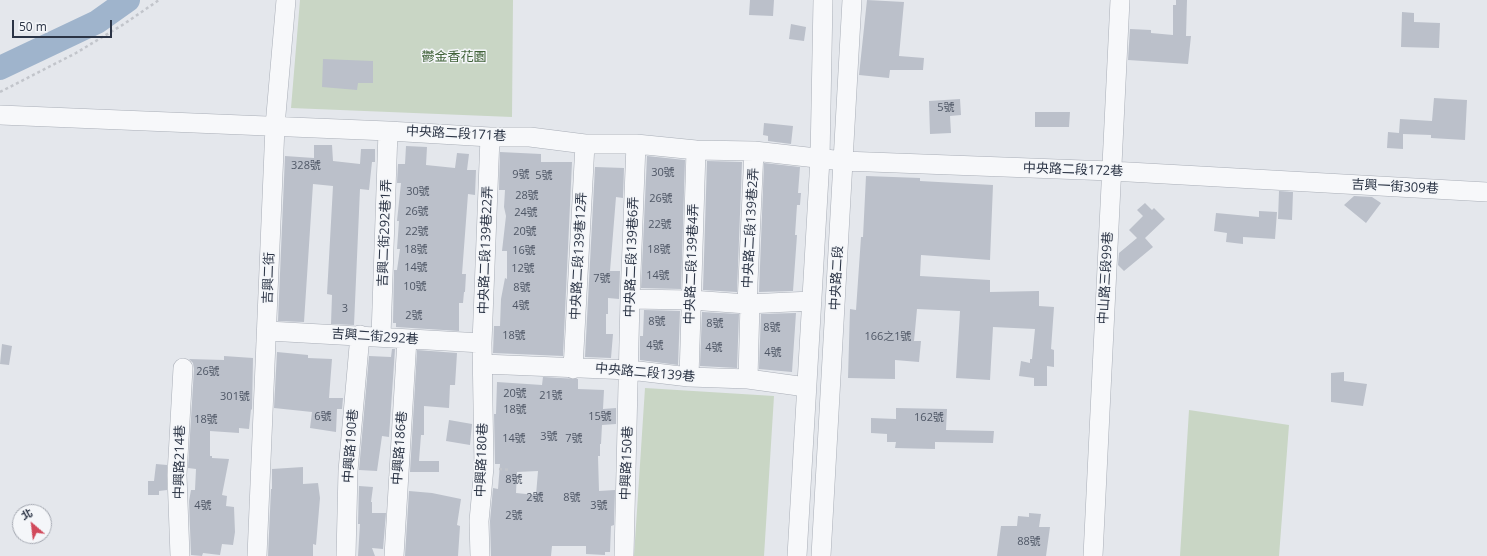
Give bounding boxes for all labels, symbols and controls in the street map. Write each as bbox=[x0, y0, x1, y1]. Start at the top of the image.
scale bar bbox=[14, 12, 114, 38]
text: 50 m bbox=[19, 18, 47, 35]
park label: 鬱金香花園 bbox=[422, 49, 486, 65]
house number: 5號 bbox=[937, 101, 955, 115]
street label: 中央路二段171巷 bbox=[406, 124, 506, 144]
house number: 328號 bbox=[291, 159, 321, 173]
street label: 中央路二段172巷 bbox=[1023, 160, 1123, 180]
house number: 30號 bbox=[651, 166, 675, 180]
street label: 中央路二段139巷2弄 bbox=[740, 167, 762, 289]
house number: 9號 bbox=[512, 168, 530, 182]
house number: 5號 bbox=[535, 169, 553, 183]
street label: 吉興一街309巷 bbox=[1351, 177, 1439, 197]
street label: 吉興二街292巷1弄 bbox=[375, 179, 395, 287]
house number: 30號 bbox=[406, 185, 430, 199]
street label: 中央路二段139巷22弄 bbox=[476, 186, 496, 314]
house number: 28號 bbox=[515, 189, 539, 203]
street label: 中央路二段139巷12弄 bbox=[568, 192, 590, 320]
house number: 26號 bbox=[649, 192, 673, 206]
street label: 中央路二段139巷6弄 bbox=[622, 196, 642, 318]
street label: 中央路二段139巷4弄 bbox=[682, 203, 702, 325]
house number: 26號 bbox=[405, 205, 429, 219]
house number: 24號 bbox=[514, 206, 538, 220]
house number: 22號 bbox=[648, 218, 672, 232]
house number: 22號 bbox=[405, 225, 429, 239]
house number: 20號 bbox=[513, 225, 537, 239]
street label: 中山路三段99巷 bbox=[1096, 231, 1116, 325]
house number: 18號 bbox=[404, 243, 428, 257]
house number: 18號 bbox=[647, 243, 671, 257]
house number: 16號 bbox=[512, 244, 536, 258]
street label: 中央路二段 bbox=[828, 245, 846, 311]
street label: 吉興二街 bbox=[260, 252, 278, 304]
house number: 14號 bbox=[404, 261, 428, 275]
house number: 12號 bbox=[511, 262, 535, 276]
house number: 14號 bbox=[646, 269, 670, 283]
house number: 7號 bbox=[593, 272, 611, 286]
house number: 10號 bbox=[403, 280, 427, 294]
house number: 8號 bbox=[513, 281, 531, 295]
house number: 4號 bbox=[512, 299, 530, 313]
house number: 3 bbox=[342, 302, 348, 316]
house number: 2號 bbox=[405, 309, 423, 323]
house number: 8號 bbox=[648, 315, 666, 329]
house number: 8號 bbox=[706, 317, 724, 331]
house number: 8號 bbox=[763, 321, 781, 335]
street label: 吉興二街292巷 bbox=[331, 326, 419, 348]
house number: 18號 bbox=[502, 329, 526, 343]
house number: 166之1號 bbox=[864, 330, 912, 344]
house number: 4號 bbox=[646, 339, 664, 353]
house number: 4號 bbox=[705, 341, 723, 355]
house number: 4號 bbox=[764, 346, 782, 360]
street label: 中央路二段139巷 bbox=[594, 361, 696, 385]
house number: 26號 bbox=[196, 365, 220, 379]
house number: 20號 bbox=[503, 387, 527, 401]
house number: 21號 bbox=[539, 389, 563, 403]
house number: 301號 bbox=[220, 390, 250, 404]
house number: 18號 bbox=[503, 403, 527, 417]
street label: 中興路190巷 bbox=[341, 408, 361, 484]
house number: 6號 bbox=[314, 410, 332, 424]
street label: 中興路186巷 bbox=[390, 410, 410, 486]
house number: 15號 bbox=[588, 410, 612, 424]
house number: 162號 bbox=[914, 411, 944, 425]
house number: 18號 bbox=[194, 413, 218, 427]
street label: 中興路180巷 bbox=[473, 423, 491, 497]
street label: 中興路214巷 bbox=[172, 425, 188, 499]
street label: 中興路150巷 bbox=[618, 426, 636, 500]
house number: 3號 bbox=[540, 430, 558, 444]
house number: 14號 bbox=[502, 432, 526, 446]
house number: 7號 bbox=[565, 432, 583, 446]
house number: 8號 bbox=[505, 473, 523, 487]
house number: 2號 bbox=[526, 491, 544, 505]
house number: 8號 bbox=[563, 491, 581, 505]
house number: 4號 bbox=[194, 499, 212, 513]
house number: 3號 bbox=[590, 499, 608, 513]
north arrow bbox=[12, 504, 52, 544]
text: 北 bbox=[18, 505, 35, 523]
house number: 2號 bbox=[505, 509, 523, 523]
house number: 88號 bbox=[1017, 535, 1041, 549]

